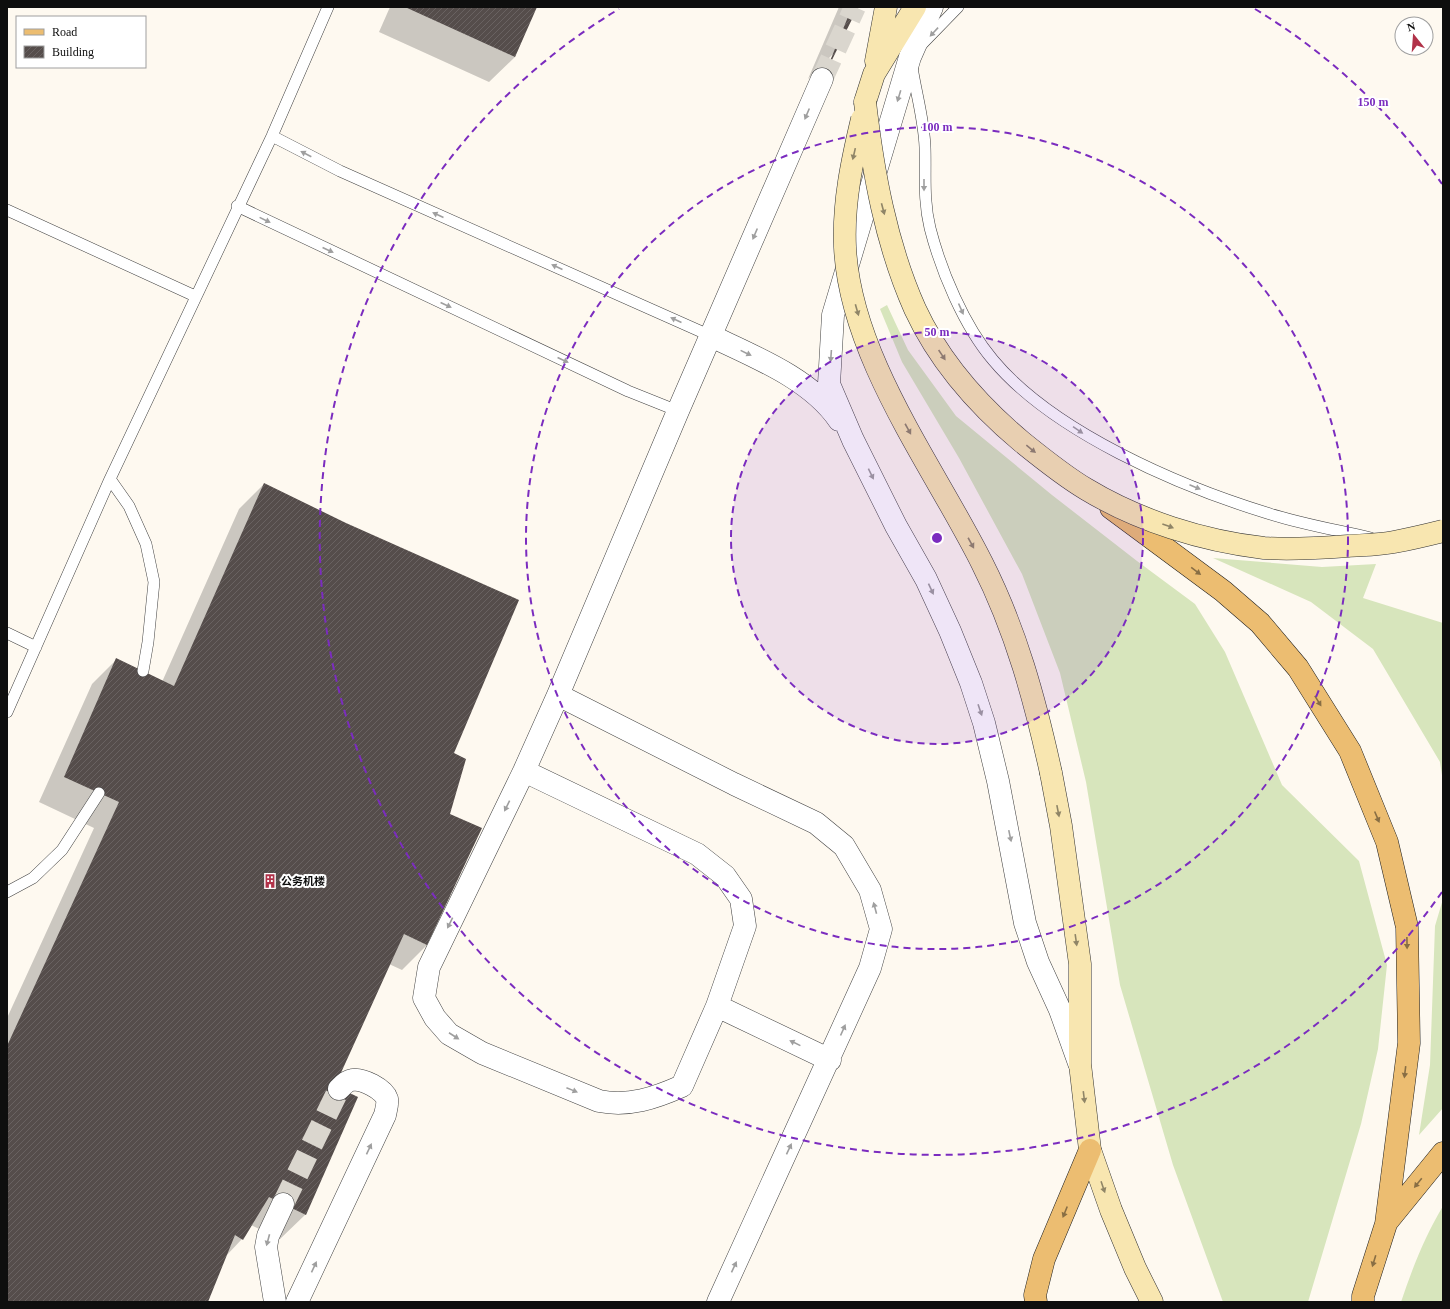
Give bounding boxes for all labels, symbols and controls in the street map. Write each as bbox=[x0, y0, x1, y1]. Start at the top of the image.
legend bbox=[16, 16, 146, 68]
north arrow bbox=[1394, 16, 1434, 56]
text: N bbox=[1406, 20, 1417, 33]
text: Road bbox=[52, 25, 77, 39]
one-way arrow bbox=[929, 27, 939, 37]
text: Building bbox=[52, 45, 94, 59]
one-way arrow bbox=[896, 90, 902, 102]
text: 150 m bbox=[1358, 95, 1389, 109]
one-way arrow bbox=[803, 109, 809, 121]
text: 100 m bbox=[922, 120, 953, 134]
one-way arrow bbox=[850, 148, 856, 160]
one-way arrow bbox=[300, 151, 312, 157]
one-way arrow bbox=[921, 179, 928, 191]
one-way arrow bbox=[881, 203, 887, 216]
one-way arrow bbox=[432, 211, 444, 217]
one-way arrow bbox=[259, 217, 271, 223]
one-way arrow bbox=[752, 228, 758, 240]
one-way arrow bbox=[322, 247, 334, 253]
one-way arrow bbox=[551, 264, 563, 271]
one-way arrow bbox=[440, 302, 451, 308]
one-way arrow bbox=[958, 303, 964, 315]
one-way arrow bbox=[854, 304, 860, 316]
one-way arrow bbox=[670, 317, 681, 323]
text: 50 m bbox=[925, 325, 950, 339]
one-way arrow bbox=[741, 350, 752, 356]
one-way arrow bbox=[827, 350, 834, 362]
one-way arrow bbox=[938, 350, 946, 360]
one-way arrow bbox=[558, 357, 569, 363]
one-way arrow bbox=[905, 423, 912, 435]
one-way arrow bbox=[1073, 426, 1084, 434]
one-way arrow bbox=[1025, 445, 1036, 454]
one-way arrow bbox=[868, 469, 874, 480]
one-way arrow bbox=[1190, 484, 1202, 490]
one-way arrow bbox=[1162, 523, 1174, 529]
centre of rings bbox=[930, 531, 944, 545]
one-way arrow bbox=[968, 537, 974, 549]
one-way arrow bbox=[1190, 567, 1201, 575]
one-way arrow bbox=[928, 584, 934, 595]
one-way arrow bbox=[1315, 696, 1322, 707]
one-way arrow bbox=[977, 704, 983, 716]
one-way arrow bbox=[504, 800, 510, 811]
one-way arrow bbox=[1055, 805, 1061, 817]
one-way arrow bbox=[1374, 811, 1380, 823]
one-way arrow bbox=[1007, 830, 1013, 843]
building icon: 公务机楼 bbox=[262, 873, 278, 889]
place label: 公务机楼 bbox=[281, 875, 325, 887]
one-way arrow bbox=[872, 902, 878, 914]
one-way arrow bbox=[447, 917, 453, 928]
one-way arrow bbox=[1073, 933, 1079, 946]
one-way arrow bbox=[1404, 937, 1410, 950]
one-way arrow bbox=[840, 1025, 846, 1036]
one-way arrow bbox=[449, 1032, 459, 1040]
one-way arrow bbox=[789, 1040, 800, 1046]
one-way arrow bbox=[1402, 1066, 1408, 1079]
one-way arrow bbox=[567, 1087, 578, 1093]
one-way arrow bbox=[1081, 1091, 1087, 1103]
one-way arrow bbox=[366, 1143, 372, 1155]
one-way arrow bbox=[786, 1143, 792, 1154]
one-way arrow bbox=[1414, 1178, 1423, 1189]
one-way arrow bbox=[1100, 1181, 1106, 1193]
one-way arrow bbox=[1061, 1206, 1067, 1218]
one-way arrow bbox=[264, 1233, 270, 1246]
one-way arrow bbox=[1371, 1255, 1377, 1267]
one-way arrow bbox=[732, 1260, 738, 1272]
one-way arrow bbox=[311, 1261, 317, 1272]

